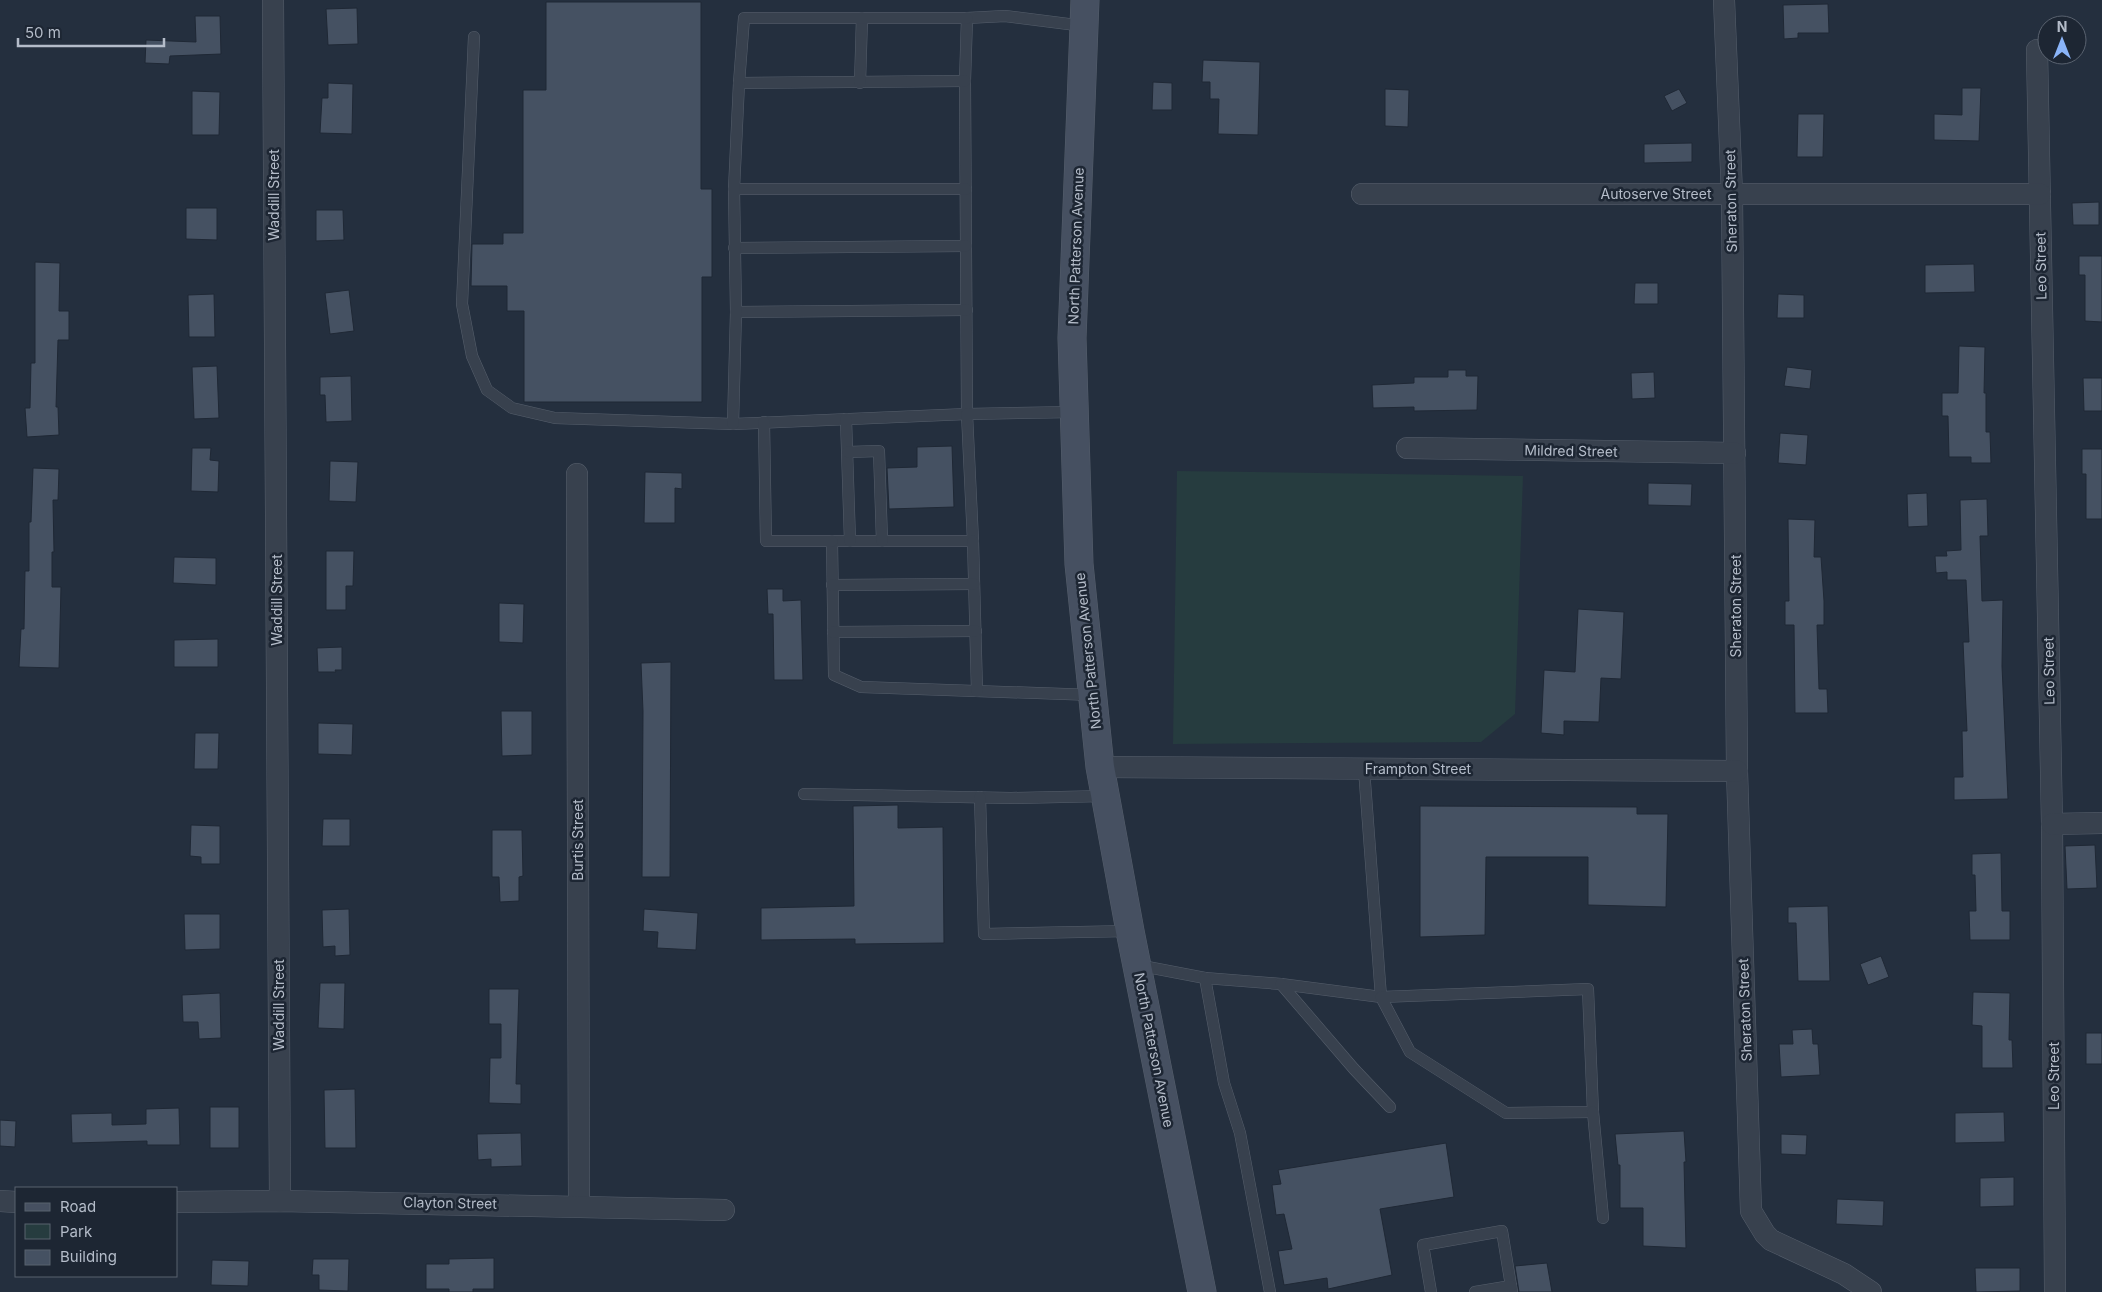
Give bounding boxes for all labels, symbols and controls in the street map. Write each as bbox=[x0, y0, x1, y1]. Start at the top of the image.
scale bar bbox=[18, 15, 164, 47]
north arrow bbox=[2037, 15, 2087, 65]
text: N bbox=[2057, 18, 2067, 35]
text: 50 m bbox=[25, 23, 61, 42]
street label: Waddill Street bbox=[265, 149, 282, 241]
street label: Sheraton Street bbox=[1721, 149, 1740, 253]
street label: North Patterson Avenue bbox=[1064, 167, 1087, 325]
street label: Autoserve Street bbox=[1600, 185, 1712, 202]
street label: Leo Street bbox=[2031, 231, 2050, 300]
street label: Mildred Street bbox=[1524, 441, 1618, 460]
street label: Waddill Street bbox=[268, 554, 285, 646]
street label: Sheraton Street bbox=[1727, 554, 1744, 658]
street label: North Patterson Avenue bbox=[1071, 572, 1104, 730]
street label: Leo Street bbox=[2039, 636, 2058, 705]
street label: Frampton Street bbox=[1365, 760, 1472, 777]
street label: Burtis Street bbox=[569, 799, 586, 881]
street label: Sheraton Street bbox=[1734, 958, 1755, 1062]
street label: Waddill Street bbox=[270, 959, 287, 1051]
street label: North Patterson Avenue bbox=[1131, 971, 1178, 1129]
street label: Leo Street bbox=[2045, 1042, 2062, 1110]
legend bbox=[15, 1187, 178, 1277]
street label: Clayton Street bbox=[403, 1193, 498, 1212]
text: Road bbox=[60, 1197, 96, 1216]
text: Park bbox=[60, 1222, 93, 1241]
text: Building bbox=[60, 1247, 117, 1266]

